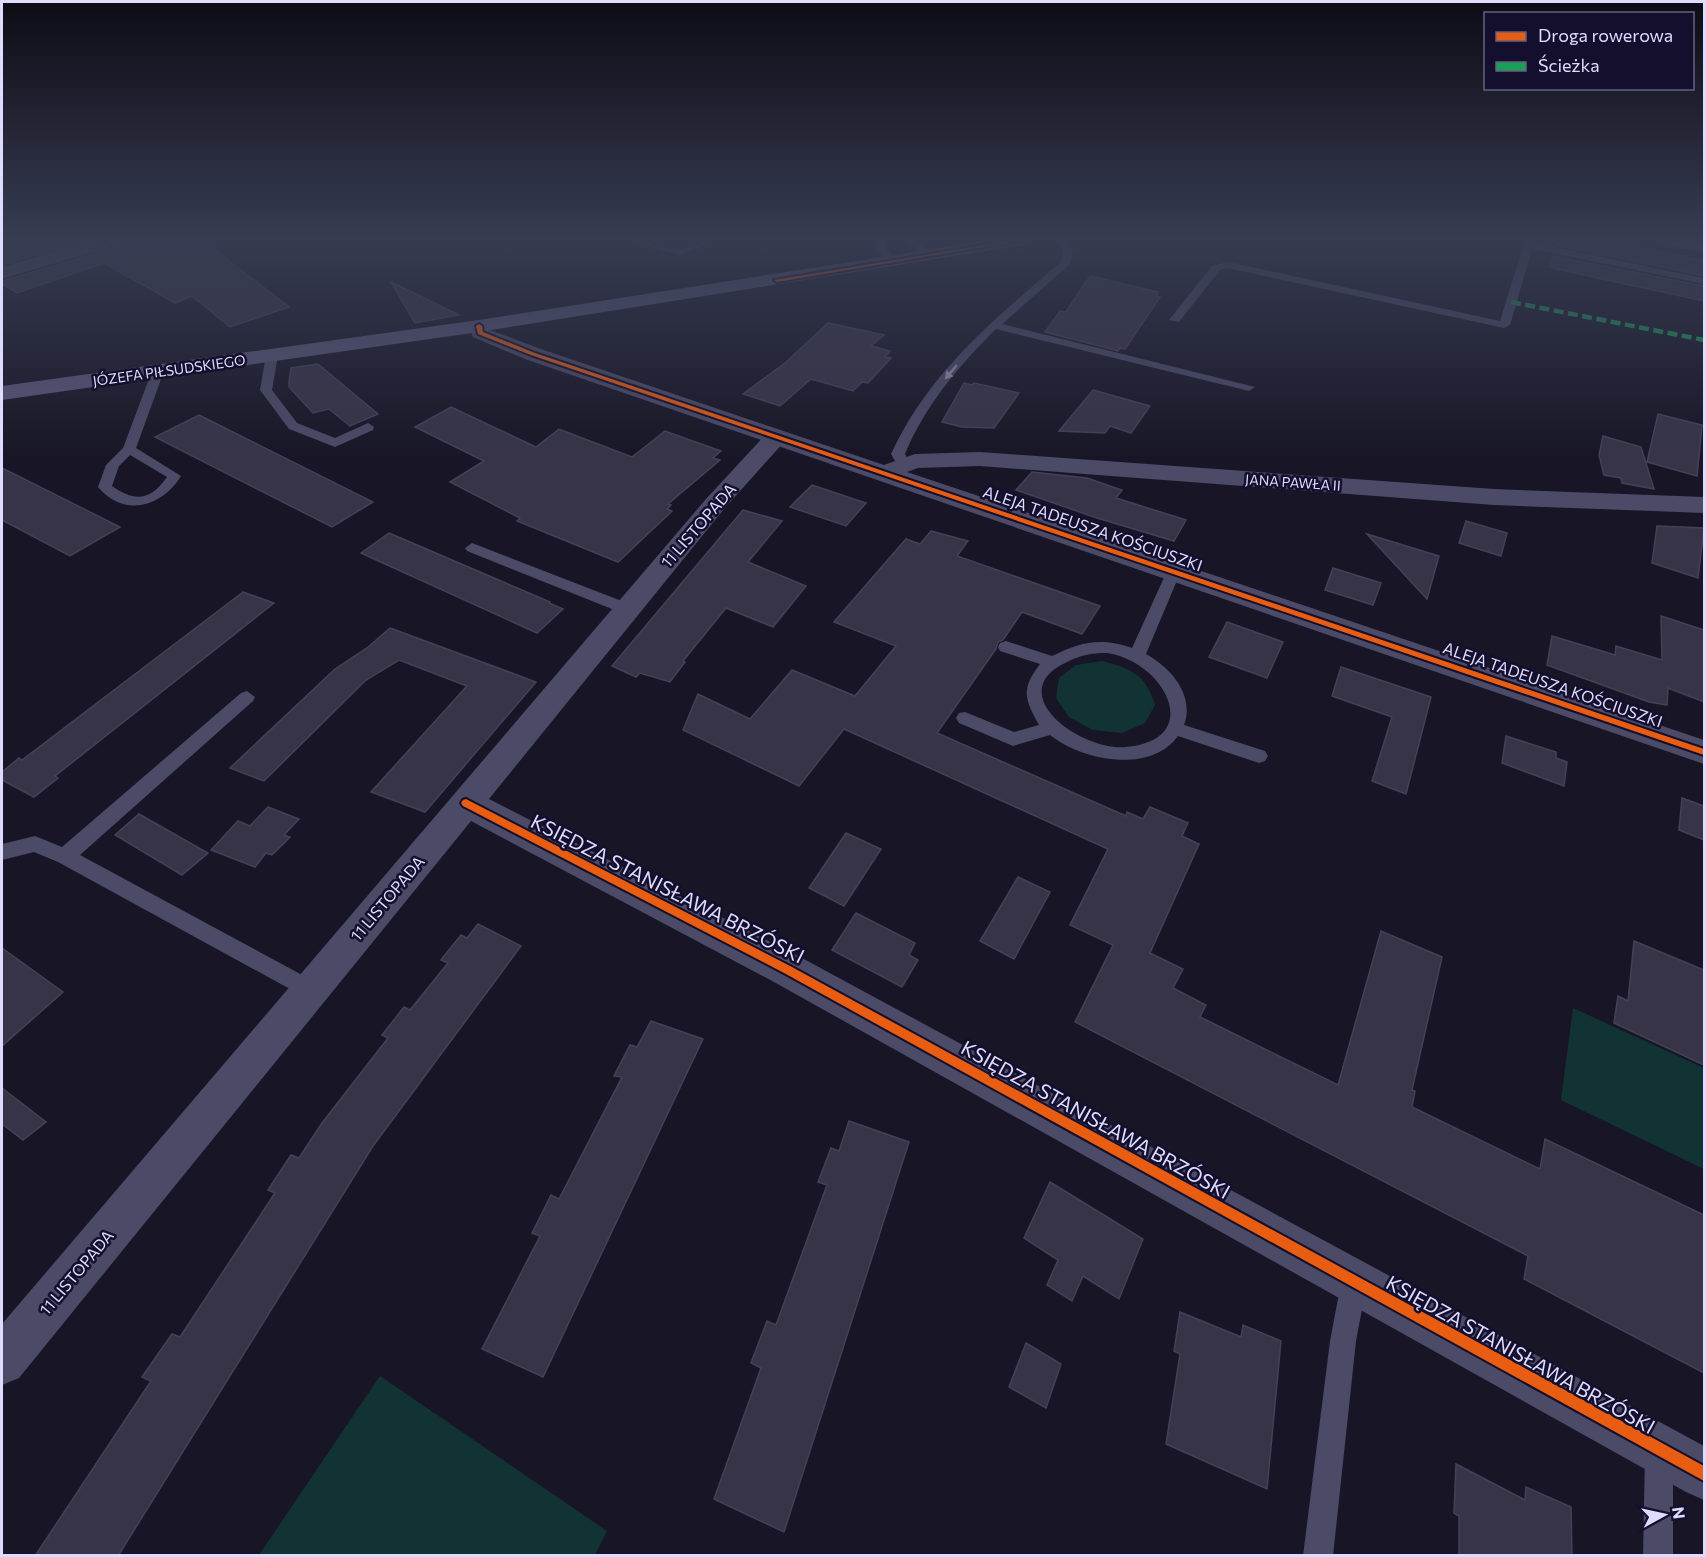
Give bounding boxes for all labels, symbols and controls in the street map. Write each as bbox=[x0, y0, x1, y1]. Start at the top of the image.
legend bbox=[1484, 12, 1694, 90]
text: Droga rowerowa bbox=[1538, 24, 1673, 46]
text: Ścieżka bbox=[1538, 54, 1600, 76]
street label: JÓZEFA PIŁSUDSKIEGO bbox=[92, 351, 246, 389]
one-way arrow bbox=[945, 364, 957, 379]
street label: JANA PAWŁA II bbox=[1245, 470, 1341, 494]
street label: 11 LISTOPADA bbox=[656, 479, 740, 571]
street label: ALEJA TADEUSZA KOŚCIUSZKI bbox=[981, 481, 1205, 575]
street label: ALEJA TADEUSZA KOŚCIUSZKI bbox=[1441, 637, 1665, 731]
street label: KSIĘDZA STANISŁAWA BRZÓSKI bbox=[527, 808, 809, 968]
street label: 11 LISTOPADA bbox=[346, 852, 428, 944]
street label: KSIĘDZA STANISŁAWA BRZÓSKI bbox=[957, 1035, 1235, 1203]
street label: 11 LISTOPADA bbox=[35, 1226, 117, 1318]
street label: KSIĘDZA STANISŁAWA BRZÓSKI bbox=[1382, 1270, 1660, 1438]
north arrow bbox=[1634, 1485, 1694, 1545]
text: N bbox=[1669, 1506, 1690, 1520]

